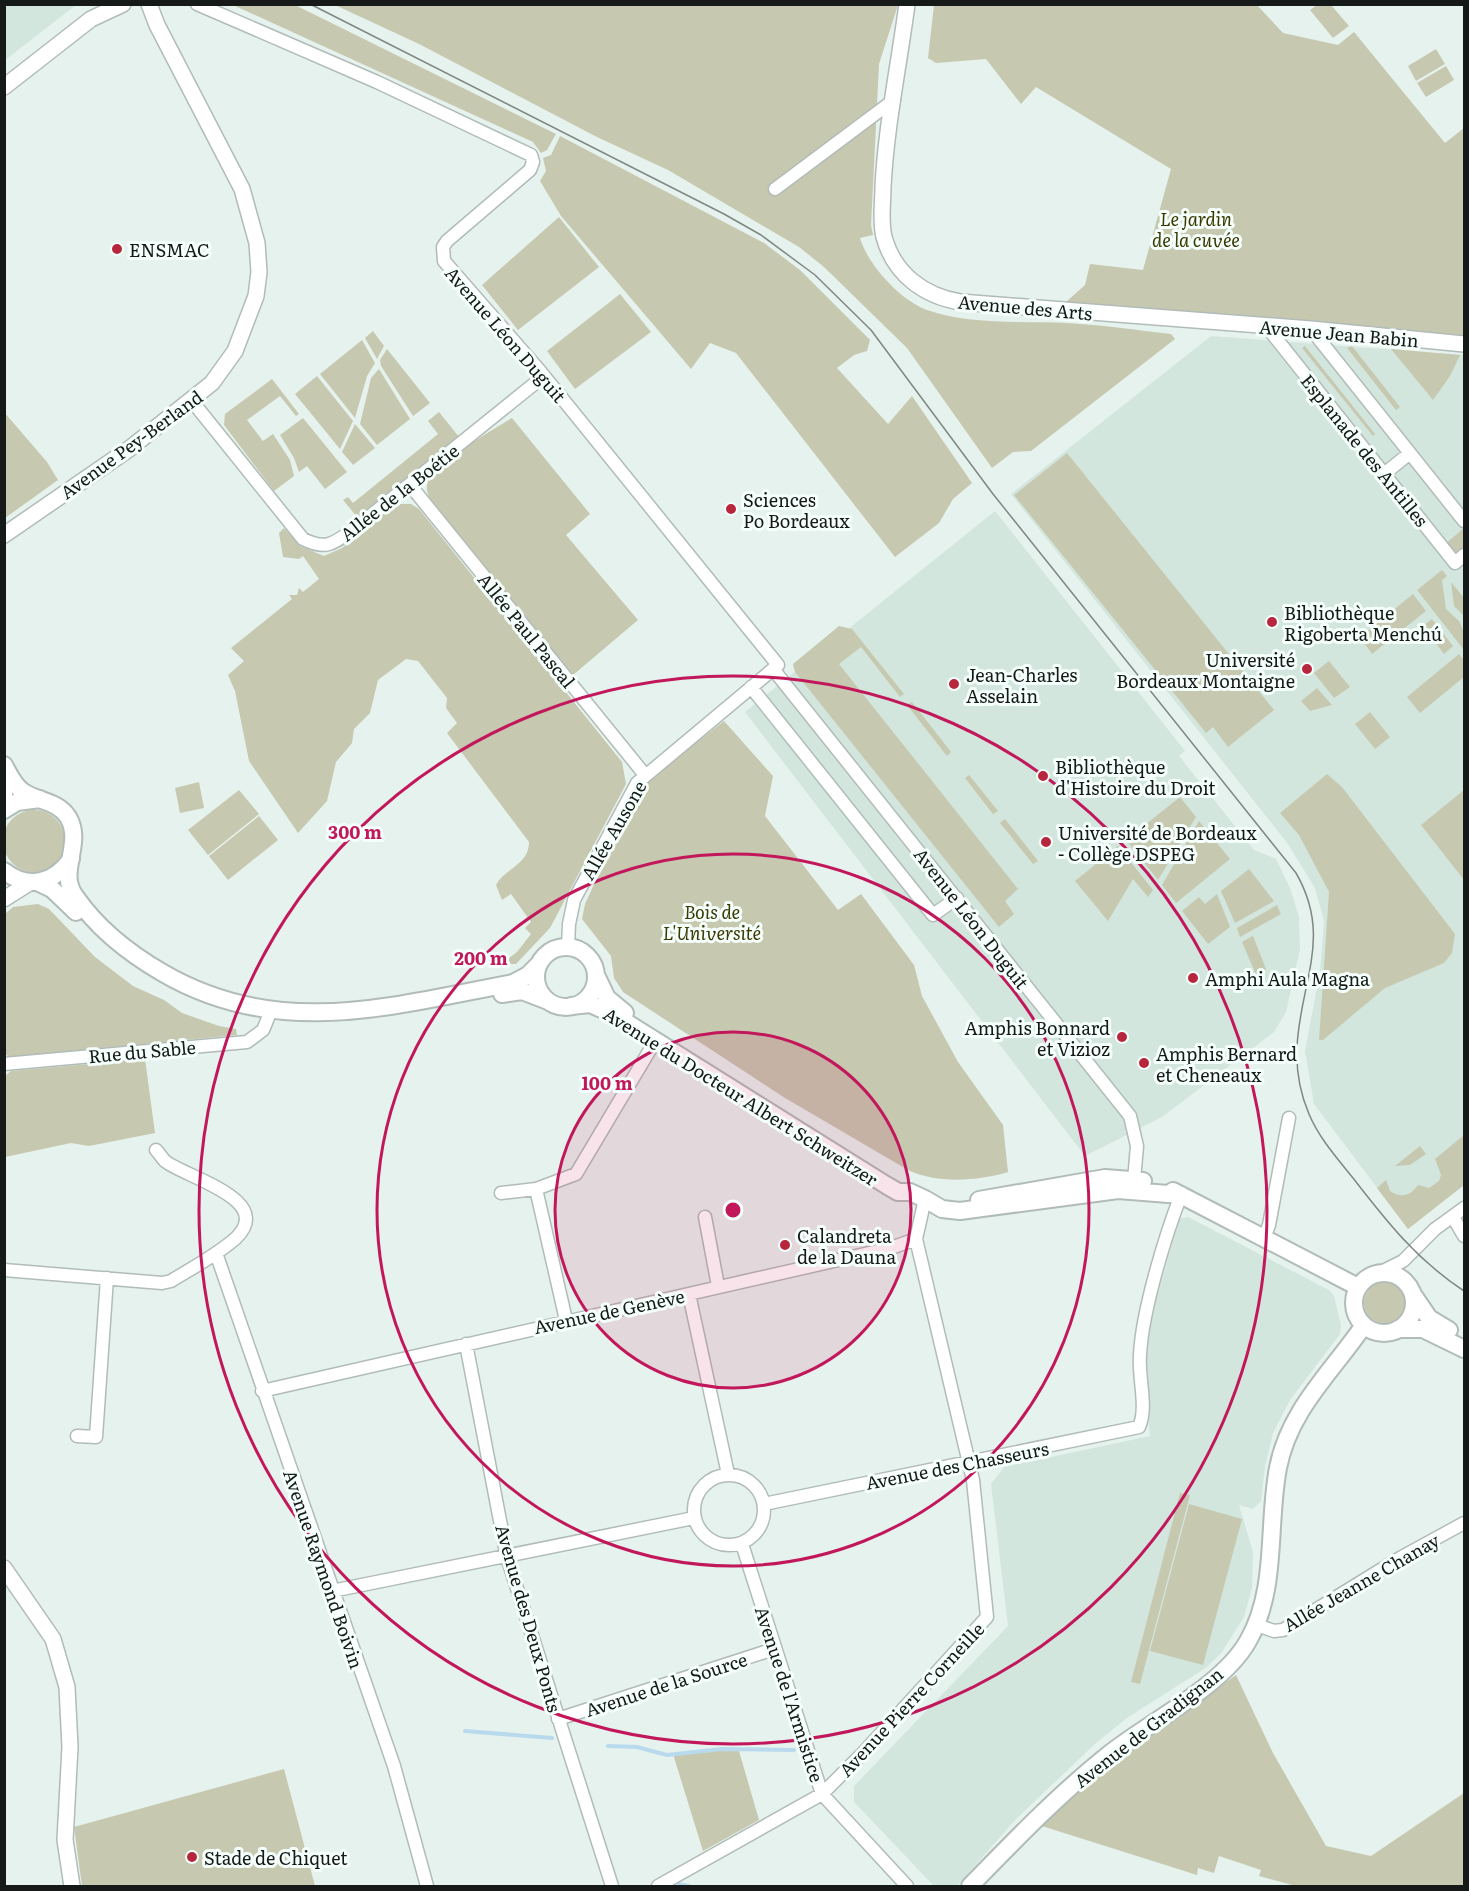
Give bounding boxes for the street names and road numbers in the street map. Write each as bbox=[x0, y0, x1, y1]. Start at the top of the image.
street label: Avenue Léon Duguit bbox=[439, 260, 573, 409]
street label: Avenue des Arts bbox=[957, 288, 1093, 326]
street label: Avenue Jean Babin bbox=[1258, 313, 1420, 353]
street label: Esplanade des Antilles bbox=[1295, 368, 1435, 532]
street label: Avenue Pey-Berland bbox=[54, 383, 208, 505]
street label: Allée de la Boétie bbox=[334, 437, 464, 547]
street label: Allée Paul Pascal bbox=[472, 566, 582, 694]
street label: Allée Ausone bbox=[574, 775, 652, 885]
street label: Avenue Léon Duguit bbox=[908, 842, 1036, 995]
street label: Avenue du Docteur Albert Schweitzer bbox=[599, 1000, 884, 1192]
street label: Rue du Sable bbox=[87, 1033, 197, 1069]
street label: Avenue de Genève bbox=[531, 1282, 687, 1340]
street label: Avenue des Chasseurs bbox=[863, 1434, 1051, 1496]
street label: Avenue Raymond Boivin bbox=[277, 1466, 371, 1672]
street label: Avenue des Deux Ponts bbox=[489, 1521, 569, 1715]
street label: Allée Jeanne Chanay bbox=[1278, 1526, 1445, 1638]
street label: Avenue de l'Armistice bbox=[749, 1603, 831, 1785]
street label: Avenue Pierre Corneille bbox=[832, 1616, 990, 1782]
street label: Avenue de la Source bbox=[581, 1645, 751, 1723]
street label: Avenue de Gradignan bbox=[1068, 1660, 1228, 1794]

